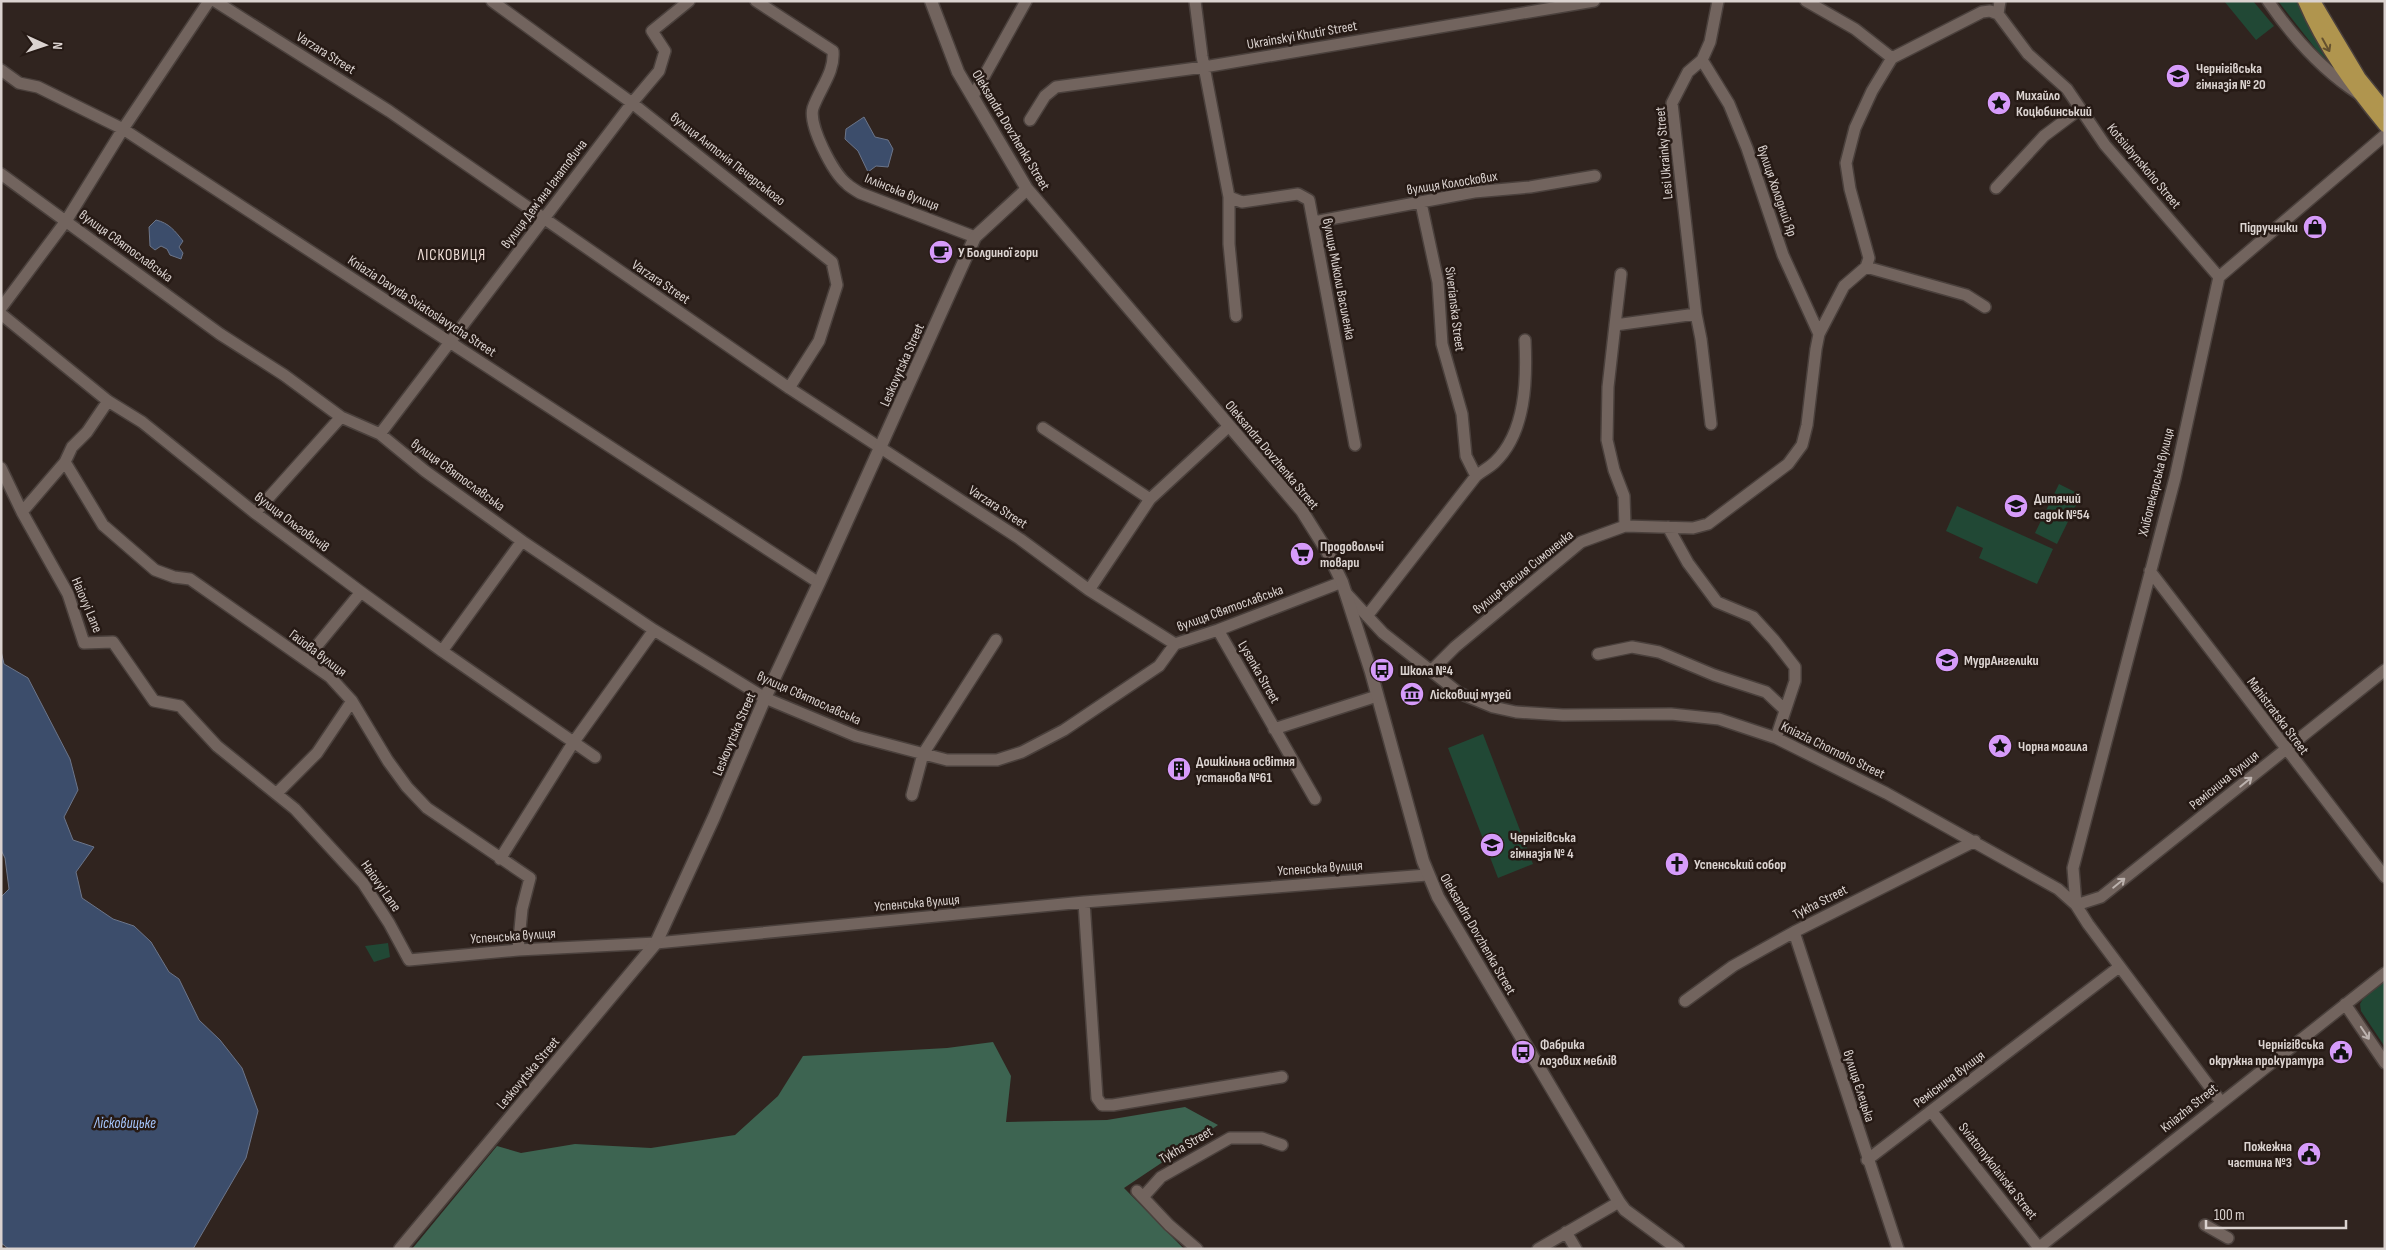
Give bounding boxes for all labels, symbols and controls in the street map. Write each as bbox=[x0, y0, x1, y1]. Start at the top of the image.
street label: Ukrainskyi Khutir Street bbox=[1246, 17, 1358, 53]
north arrow bbox=[20, 20, 70, 70]
street label: Varzara Street bbox=[293, 28, 359, 78]
one-way arrow bbox=[2321, 37, 2331, 52]
text: N bbox=[49, 41, 66, 50]
place label: Чернігівська гімназія № 20 bbox=[2196, 60, 2266, 93]
school or university icon: Чернігівська гімназія № 20 bbox=[2165, 63, 2191, 89]
street label: Oleksandra Dovzhenka Street bbox=[968, 67, 1054, 193]
place label: Михайло Коцюбинський bbox=[2016, 87, 2092, 120]
place icon: Михайло Коцюбинський bbox=[1986, 90, 2012, 116]
street label: Lesi Ukrainky Street bbox=[1651, 106, 1677, 200]
street label: вулиця Антонія Печерського bbox=[667, 109, 789, 209]
street label: Kotsiubynskoho Street bbox=[2103, 120, 2185, 212]
street label: вулиця Демʼяна Ігнатовича bbox=[497, 136, 591, 252]
street label: вулиця Холодний Яр bbox=[1753, 143, 1801, 239]
street label: вулиця Колоскових bbox=[1405, 167, 1499, 199]
street label: Іллінська вулиця bbox=[862, 169, 942, 215]
street label: вулиця Святославська bbox=[76, 206, 176, 286]
shop icon: Підручники bbox=[2302, 214, 2328, 240]
street label: вулиця Миколи Василенка bbox=[1319, 217, 1359, 341]
place label: Підручники bbox=[2240, 219, 2298, 236]
cafe icon: У Болдиної гори bbox=[928, 239, 954, 265]
place label: У Болдиної гори bbox=[958, 244, 1038, 261]
district label: ЛІСКОВИЦЯ bbox=[417, 246, 486, 265]
street label: Kniazia Davyda Sviatoslavycha Street bbox=[345, 252, 499, 360]
street label: Varzara Street bbox=[629, 256, 693, 308]
street label: Siverianska Street bbox=[1441, 266, 1469, 352]
street label: Leskovytska Street bbox=[876, 321, 928, 409]
street label: Oleksandra Dovzhenka Street bbox=[1221, 397, 1323, 513]
street label: Хлібопекарська вулиця bbox=[2134, 426, 2178, 539]
street label: вулиця Святославська bbox=[408, 435, 508, 515]
street label: Varzara Street bbox=[965, 482, 1031, 532]
street label: вулиця Ольговичів bbox=[251, 488, 333, 556]
place label: Дитячий садок №54 bbox=[2034, 490, 2090, 523]
school or university icon: Дитячий садок №54 bbox=[2003, 493, 2029, 519]
street label: вулиця Василя Симоненка bbox=[1469, 526, 1577, 618]
place label: Продовольчі товари bbox=[1320, 538, 1384, 571]
supermarket icon: Продовольчі товари bbox=[1289, 541, 1315, 567]
street label: Haiovyi Lane bbox=[68, 575, 106, 635]
street label: вулиця Святославська bbox=[1174, 581, 1286, 635]
street label: Гайова вулиця bbox=[286, 626, 350, 680]
street label: Lysenka Street bbox=[1234, 638, 1284, 706]
school or university icon: МудрАнгелики bbox=[1934, 647, 1960, 673]
place label: МудрАнгелики bbox=[1964, 652, 2039, 669]
bus stop icon: Школа №4 bbox=[1369, 657, 1395, 683]
place label: Школа №4 bbox=[1400, 662, 1453, 679]
street label: вулиця Святославська bbox=[754, 667, 864, 729]
street label: Mahistratska Street bbox=[2243, 674, 2313, 758]
museum icon: Лісковиці музей bbox=[1399, 681, 1425, 707]
place label: Лісковиці музей bbox=[1429, 686, 1511, 703]
street label: Leskovytska Street bbox=[709, 690, 759, 778]
street label: Kniazia Chornoho Street bbox=[1778, 717, 1888, 783]
place icon: Чорна могила bbox=[1987, 733, 2013, 759]
place label: Чорна могила bbox=[2018, 738, 2088, 755]
street label: Реміснича вулиця bbox=[2186, 747, 2262, 813]
place label: Дошкільна освітня установа №61 bbox=[1196, 753, 1295, 786]
building icon: Дошкільна освітня установа №61 bbox=[1166, 756, 1192, 782]
one-way arrow bbox=[2239, 776, 2252, 787]
place label: Чернігівська гімназія № 4 bbox=[1510, 829, 1576, 862]
school or university icon: Чернігівська гімназія № 4 bbox=[1479, 832, 1505, 858]
church icon: Успенський собор bbox=[1664, 851, 1690, 877]
place label: Успенський собор bbox=[1694, 856, 1786, 873]
street label: Haiovyi Lane bbox=[357, 857, 405, 915]
street label: Успенська вулиця bbox=[1277, 857, 1363, 879]
street label: Oleksandra Dovzhenka Street bbox=[1436, 870, 1520, 998]
one-way arrow bbox=[2112, 878, 2125, 889]
street label: Tykha Street bbox=[1790, 881, 1850, 923]
street label: Успенська вулиця bbox=[874, 891, 960, 915]
street label: Успенська вулиця bbox=[470, 925, 556, 947]
one-way arrow bbox=[2360, 1026, 2370, 1040]
street label: Leskovytska Street bbox=[493, 1033, 563, 1113]
place label: Фабрика лозових меблів bbox=[1540, 1036, 1617, 1069]
place label: Чернігівська окружна прокуратура bbox=[2209, 1036, 2324, 1069]
bus stop icon: Фабрика лозових меблів bbox=[1510, 1039, 1536, 1065]
public building icon: Чернігівська окружна прокуратура bbox=[2328, 1039, 2354, 1065]
street label: Реміснича вулиця bbox=[1910, 1047, 1988, 1111]
street label: вулиця Єлецька bbox=[1839, 1048, 1879, 1124]
street label: Kniazha Street bbox=[2157, 1080, 2221, 1136]
water label: Лісковицьке bbox=[93, 1114, 156, 1133]
street label: Sviatomykolaivska Street bbox=[1955, 1119, 2041, 1223]
street label: Tykha Street bbox=[1156, 1123, 1216, 1167]
place label: Пожежна частина №3 bbox=[2228, 1138, 2292, 1171]
public building icon: Пожежна частина №3 bbox=[2296, 1141, 2322, 1167]
scale bar bbox=[2206, 1198, 2346, 1230]
text: 100 m bbox=[2214, 1206, 2245, 1225]

